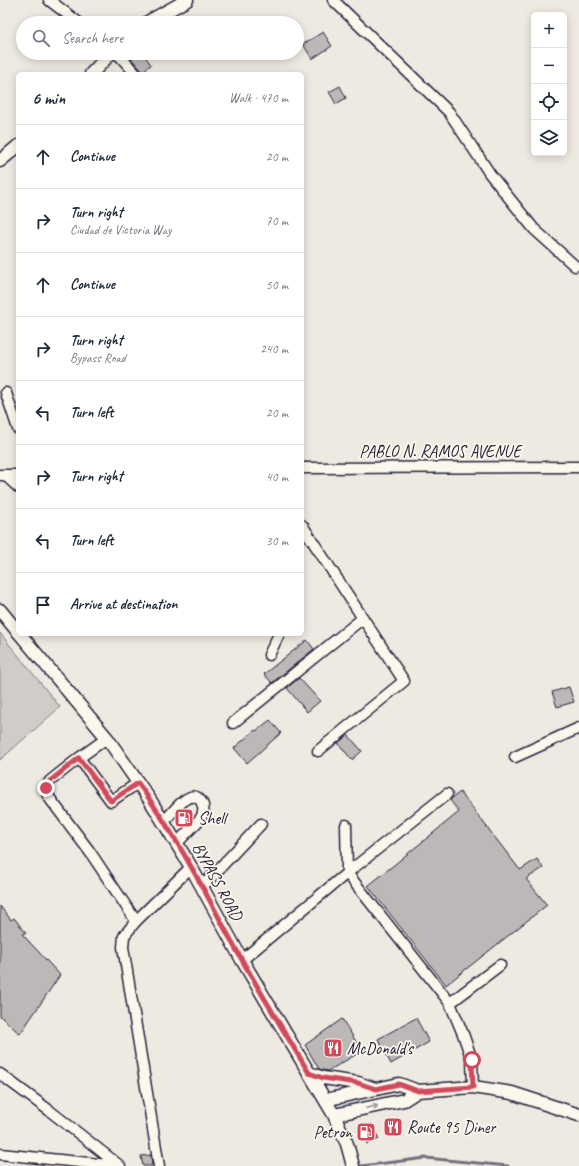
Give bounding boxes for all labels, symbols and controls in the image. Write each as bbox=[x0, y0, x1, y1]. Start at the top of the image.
map controls bbox=[531, 12, 567, 156]
button: + bbox=[531, 12, 567, 48]
search box bbox=[16, 16, 304, 60]
icon: search bbox=[30, 27, 52, 49]
text: Search here bbox=[62, 29, 123, 48]
button: − bbox=[531, 48, 567, 84]
button: locate bbox=[531, 84, 567, 120]
text: 6 min bbox=[32, 88, 65, 109]
text: Walk · 470 m bbox=[229, 90, 288, 106]
button: layers bbox=[531, 120, 567, 156]
icon: ahead bbox=[32, 146, 54, 168]
text: Continue bbox=[70, 147, 115, 166]
text: 20 m bbox=[266, 149, 288, 165]
text: Turn right bbox=[70, 203, 123, 222]
icon: right bbox=[32, 210, 54, 232]
text: 70 m bbox=[266, 213, 288, 229]
text: Ciudad de Victoria Way bbox=[70, 222, 171, 238]
icon: ahead bbox=[32, 274, 54, 296]
text: Continue bbox=[70, 275, 115, 294]
text: 50 m bbox=[266, 277, 288, 293]
text: Turn right bbox=[70, 331, 123, 350]
icon: right bbox=[32, 338, 54, 360]
text: 240 m bbox=[260, 341, 288, 357]
text: Bypass Road bbox=[70, 350, 126, 366]
icon: left bbox=[32, 402, 54, 424]
text: Turn left bbox=[70, 403, 113, 422]
text: 20 m bbox=[266, 405, 288, 421]
street label: PABLO N. RAMOS AVENUE bbox=[359, 441, 523, 462]
icon: right bbox=[32, 466, 54, 488]
text: Turn right bbox=[70, 467, 123, 486]
text: 40 m bbox=[266, 469, 288, 485]
icon: left bbox=[32, 530, 54, 552]
text: Turn left bbox=[70, 531, 113, 550]
text: 30 m bbox=[266, 533, 288, 549]
icon: arrive bbox=[32, 594, 54, 616]
text: Arrive at destination bbox=[70, 595, 177, 614]
route end bbox=[37, 779, 55, 797]
fuel station icon: Shell bbox=[173, 807, 195, 829]
place label: Shell bbox=[198, 808, 229, 829]
street label: BYPASS ROAD bbox=[188, 839, 249, 926]
restaurant icon: McDonald's bbox=[322, 1037, 344, 1059]
place label: McDonald's bbox=[347, 1038, 415, 1059]
route start bbox=[463, 1051, 481, 1069]
one-way arrow bbox=[365, 1102, 378, 1110]
restaurant icon: Route 95 Diner bbox=[382, 1116, 404, 1138]
place label: Route 95 Diner bbox=[407, 1117, 497, 1138]
fuel station icon: Petron bbox=[355, 1121, 377, 1143]
place label: Petron bbox=[314, 1122, 353, 1143]

